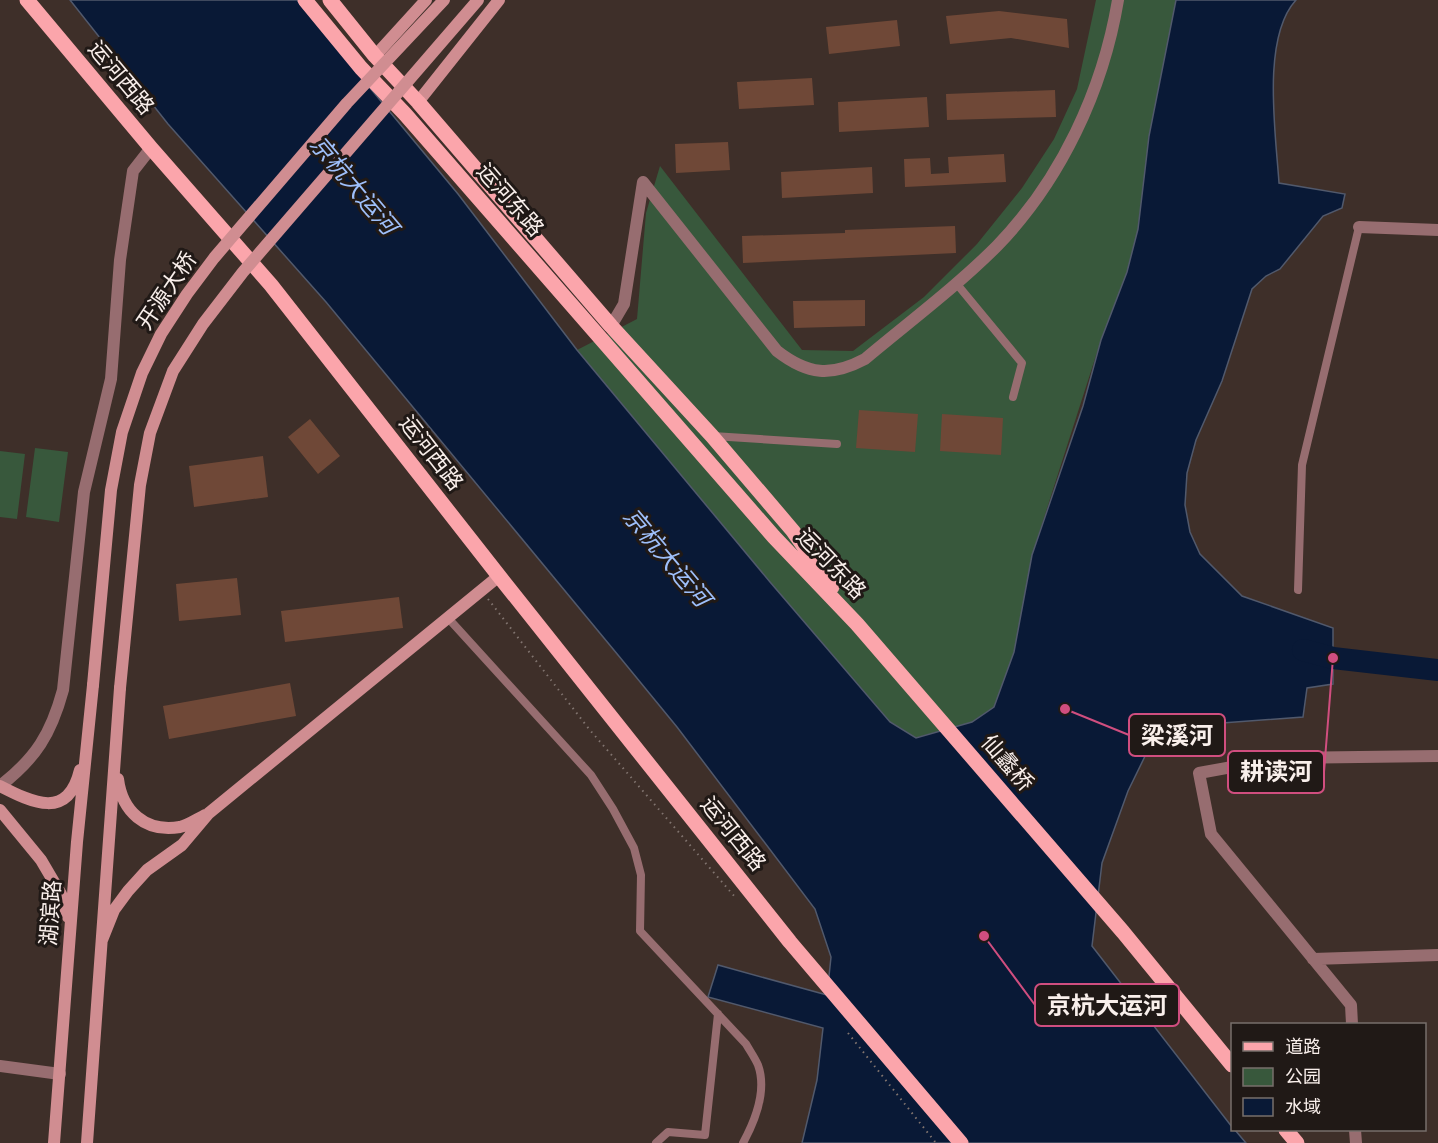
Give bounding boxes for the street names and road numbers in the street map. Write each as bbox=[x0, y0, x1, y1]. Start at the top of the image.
street label: 运河西路 bbox=[84, 37, 158, 119]
street label: 运河东路 bbox=[473, 159, 548, 240]
street label: 开源大桥 bbox=[132, 248, 201, 334]
street label: 运河西路 bbox=[395, 411, 468, 494]
street label: 运河东路 bbox=[793, 524, 870, 603]
street label: 仙蠡桥 bbox=[977, 730, 1038, 795]
street label: 运河西路 bbox=[697, 792, 770, 875]
street label: 湖滨路 bbox=[37, 879, 64, 947]

